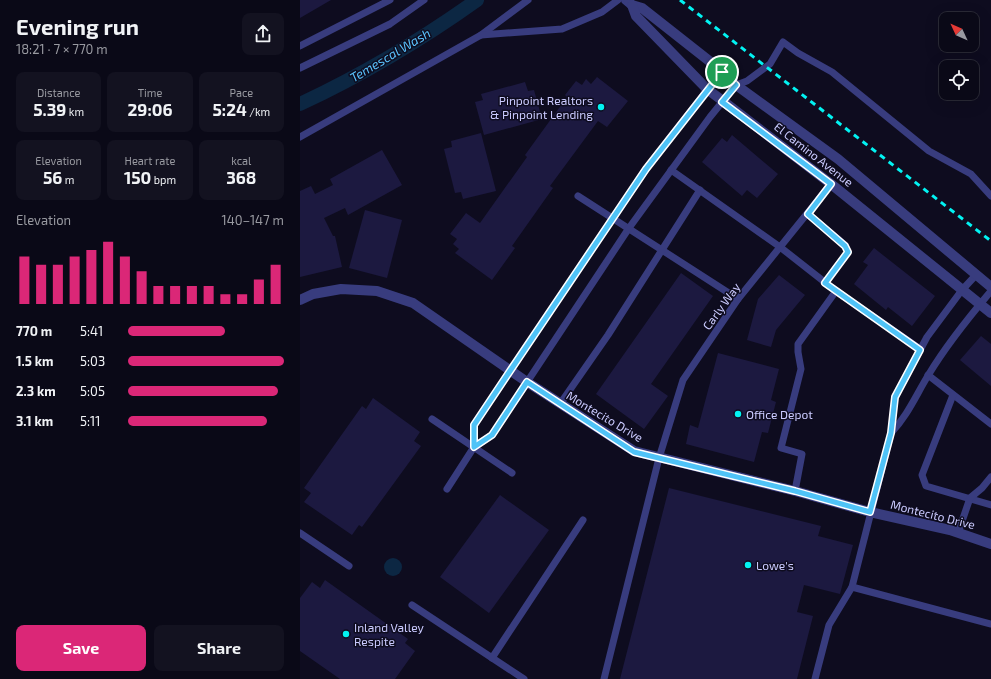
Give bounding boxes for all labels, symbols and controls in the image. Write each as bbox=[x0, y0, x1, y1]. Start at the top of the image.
north arrow bbox=[939, 12, 979, 52]
map controls bbox=[939, 12, 979, 100]
text: Evening run bbox=[16, 13, 139, 39]
button: share bbox=[242, 13, 284, 55]
water label: Temescal Wash bbox=[347, 25, 433, 85]
text: 18:21 · 7 × 770 m bbox=[16, 41, 108, 57]
pin bbox=[705, 55, 739, 89]
button: locate bbox=[939, 60, 979, 100]
icon: arrive bbox=[711, 61, 733, 83]
text: Distance bbox=[37, 86, 80, 99]
text: Time bbox=[138, 86, 162, 99]
text: Pace bbox=[229, 86, 253, 99]
place label: Pinpoint Realtors & Pinpoint Lending bbox=[490, 93, 593, 121]
text: 5.39 bbox=[33, 99, 66, 119]
text: 29:06 bbox=[127, 99, 173, 119]
text: 5:24 bbox=[212, 99, 247, 119]
marker: Pinpoint Realtors & Pinpoint Lending bbox=[596, 102, 606, 112]
text: km bbox=[66, 105, 84, 118]
text: /km bbox=[247, 105, 270, 118]
street label: El Camino Avenue bbox=[772, 119, 856, 189]
text: Elevation bbox=[35, 154, 82, 167]
text: Heart rate bbox=[125, 154, 175, 167]
text: kcal bbox=[231, 154, 251, 167]
text: 56 bbox=[43, 167, 62, 187]
text: 150 bbox=[124, 167, 151, 187]
text: 368 bbox=[226, 167, 256, 187]
text: m bbox=[62, 173, 74, 186]
text: bpm bbox=[151, 173, 176, 186]
text: Elevation bbox=[16, 212, 71, 228]
text: 140–147 m bbox=[222, 212, 284, 228]
street label: Carly Way bbox=[699, 279, 743, 332]
text: 770 m bbox=[16, 323, 52, 339]
text: 5:41 bbox=[80, 323, 103, 339]
text: 1.5 km bbox=[16, 353, 54, 369]
text: 5:03 bbox=[80, 353, 105, 369]
text: 2.3 km bbox=[16, 383, 56, 399]
text: 5:05 bbox=[80, 383, 105, 399]
street label: Montecito Drive bbox=[564, 388, 646, 444]
place label: Office Depot bbox=[746, 407, 813, 421]
marker: Office Depot bbox=[733, 409, 743, 419]
text: 3.1 km bbox=[16, 413, 53, 429]
text: 5:11 bbox=[80, 413, 100, 429]
street label: Montecito Drive bbox=[889, 497, 977, 531]
place label: Lowe's bbox=[756, 558, 794, 572]
marker: Lowe's bbox=[743, 560, 753, 570]
place label: Inland Valley Respite bbox=[354, 620, 425, 648]
button: Save bbox=[16, 625, 146, 671]
button: Share bbox=[154, 625, 284, 671]
marker: Inland Valley Respite bbox=[341, 629, 351, 639]

